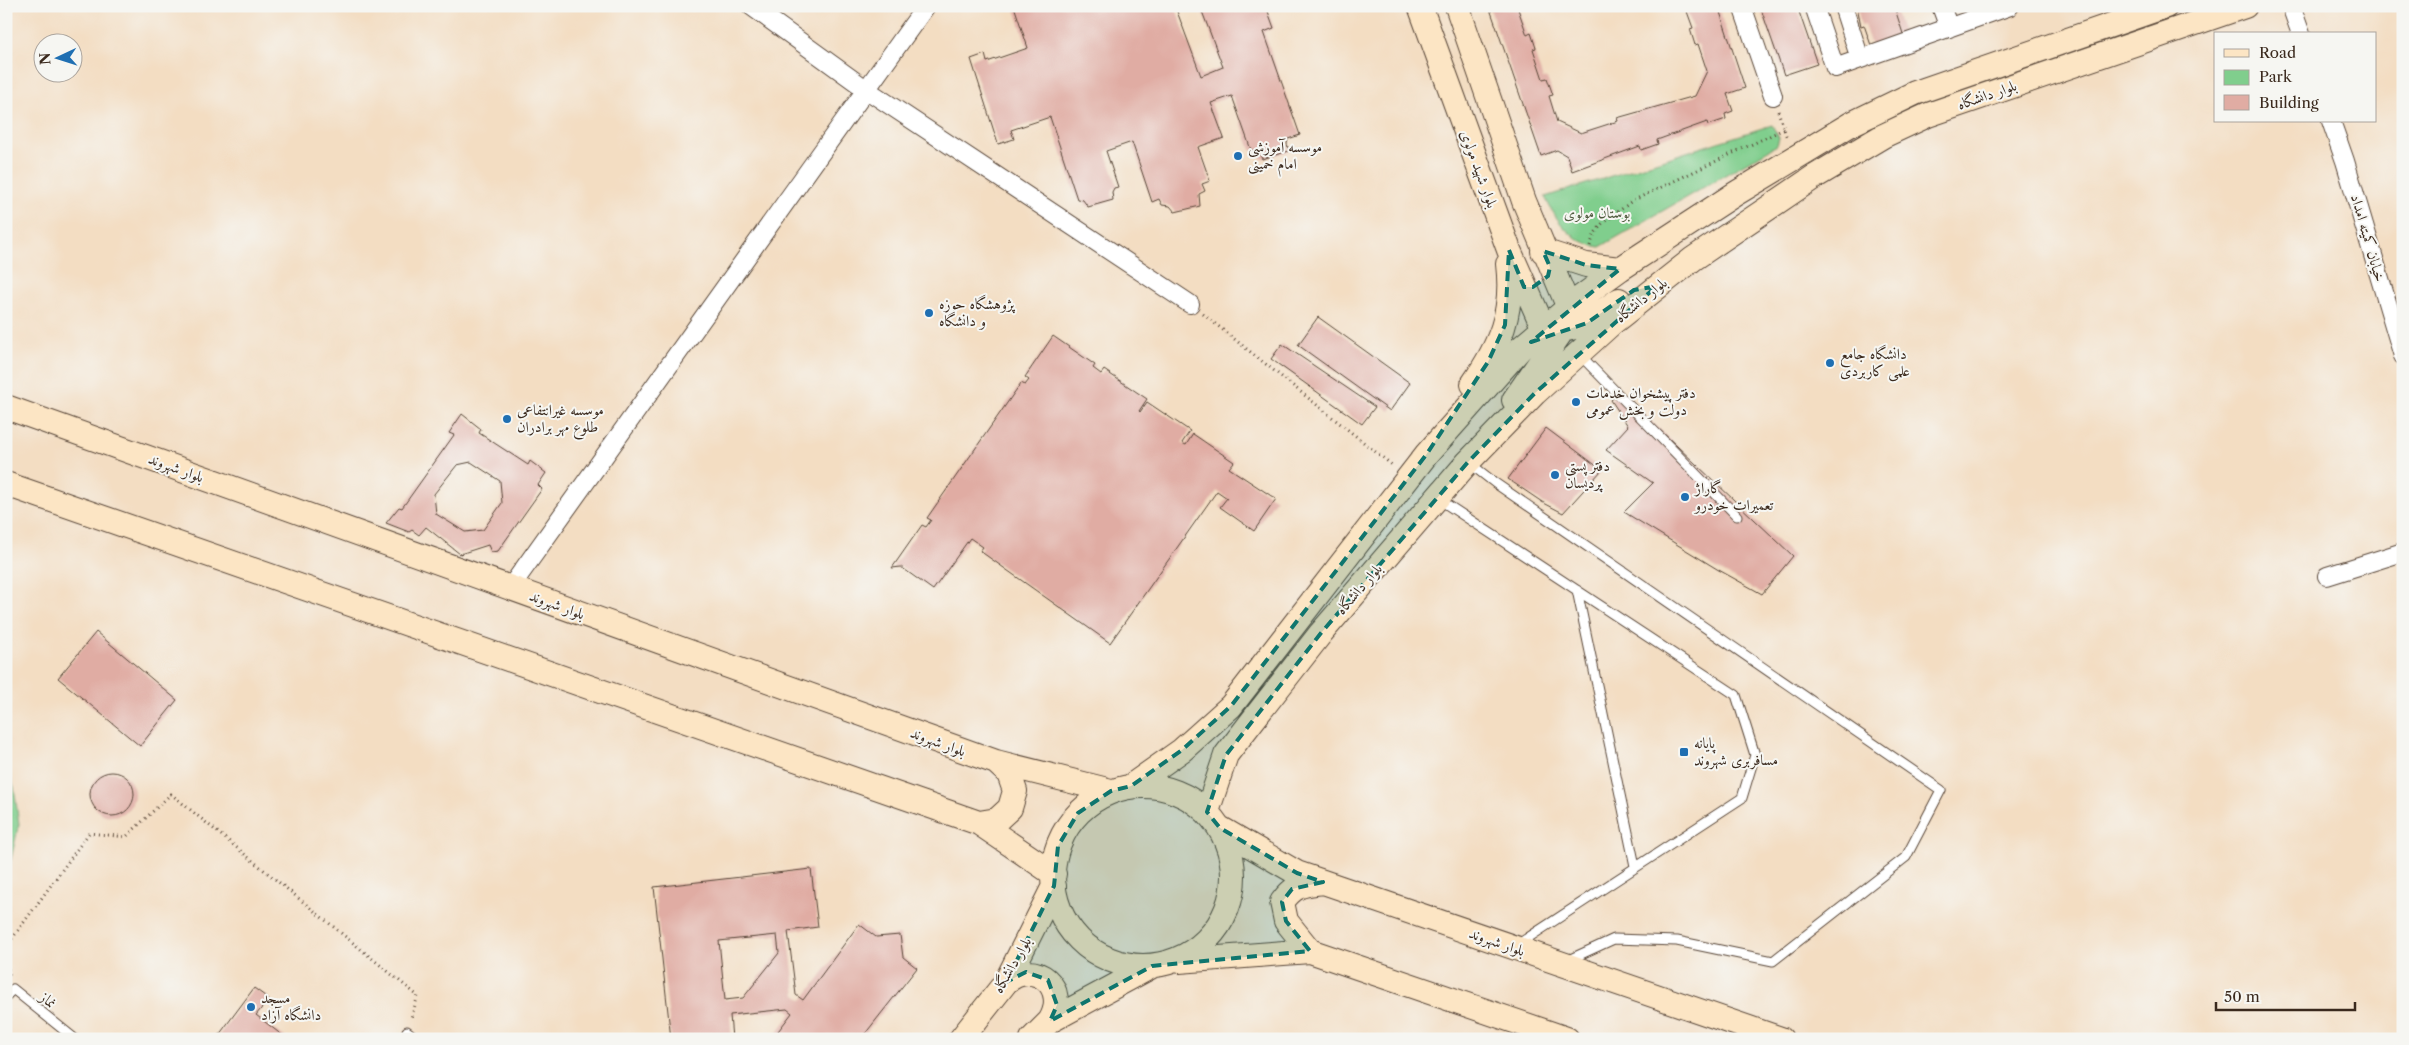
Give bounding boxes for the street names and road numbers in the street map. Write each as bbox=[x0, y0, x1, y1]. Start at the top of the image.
street label: بلوار دانشگاه bbox=[1955, 75, 2019, 114]
street label: بلوار شهید مولوی bbox=[1456, 127, 1502, 211]
street label: خیابان کمیته امداد bbox=[2347, 192, 2390, 284]
street label: بلوار دانشگاه bbox=[1611, 273, 1671, 326]
street label: بلوار شهروند bbox=[145, 449, 207, 487]
street label: بلوار دانشگاه bbox=[1331, 559, 1386, 618]
street label: بلوار شهروند bbox=[526, 586, 588, 624]
street label: بلوار شهروند bbox=[907, 723, 969, 761]
street label: بلوار شهروند bbox=[1466, 923, 1528, 961]
street label: بلوار دانشگاه bbox=[988, 933, 1035, 996]
street label: نماز bbox=[35, 986, 61, 1012]

